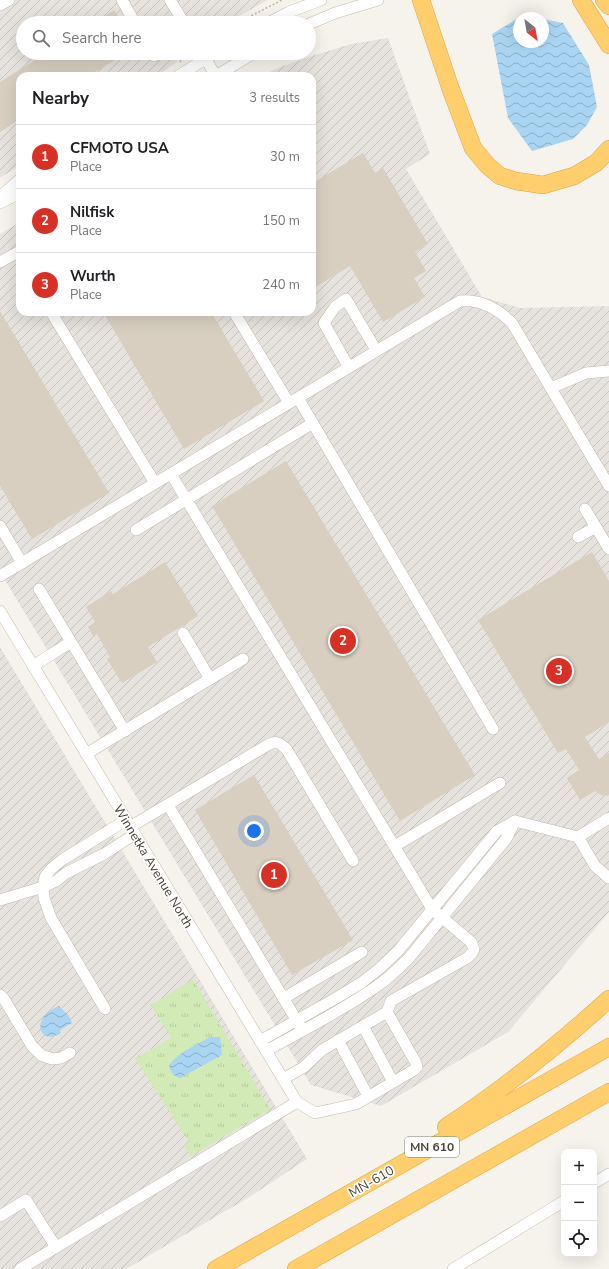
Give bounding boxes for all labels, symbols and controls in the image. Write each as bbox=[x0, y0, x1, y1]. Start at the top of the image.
north arrow bbox=[513, 12, 549, 48]
search box bbox=[16, 16, 316, 60]
icon: search bbox=[30, 27, 52, 49]
text: Search here bbox=[62, 28, 142, 48]
text: Nearby bbox=[32, 87, 89, 110]
text: 3 results bbox=[249, 89, 300, 107]
text: CFMOTO USA bbox=[70, 138, 169, 158]
text: 1 bbox=[41, 148, 49, 166]
text: 30 m bbox=[270, 148, 300, 166]
text: Place bbox=[70, 158, 102, 176]
text: Nilfisk bbox=[70, 202, 114, 222]
text: 2 bbox=[41, 212, 49, 230]
text: 150 m bbox=[262, 212, 300, 230]
text: Place bbox=[70, 222, 102, 240]
text: Wurth bbox=[70, 266, 115, 286]
text: 3 bbox=[41, 276, 49, 294]
text: 240 m bbox=[262, 276, 300, 294]
text: Place bbox=[70, 286, 102, 304]
pin: 2 bbox=[330, 626, 356, 656]
pin: 3 bbox=[546, 656, 572, 686]
street label: Winnetka Avenue North bbox=[109, 801, 197, 932]
your location bbox=[244, 821, 264, 841]
pin: 1 bbox=[261, 860, 287, 890]
road number: MN 610 bbox=[405, 1137, 459, 1157]
map controls bbox=[561, 1149, 597, 1257]
button: + bbox=[561, 1149, 597, 1185]
street label: MN-610 bbox=[345, 1162, 398, 1202]
button: − bbox=[561, 1185, 597, 1221]
button: locate bbox=[561, 1221, 597, 1257]

